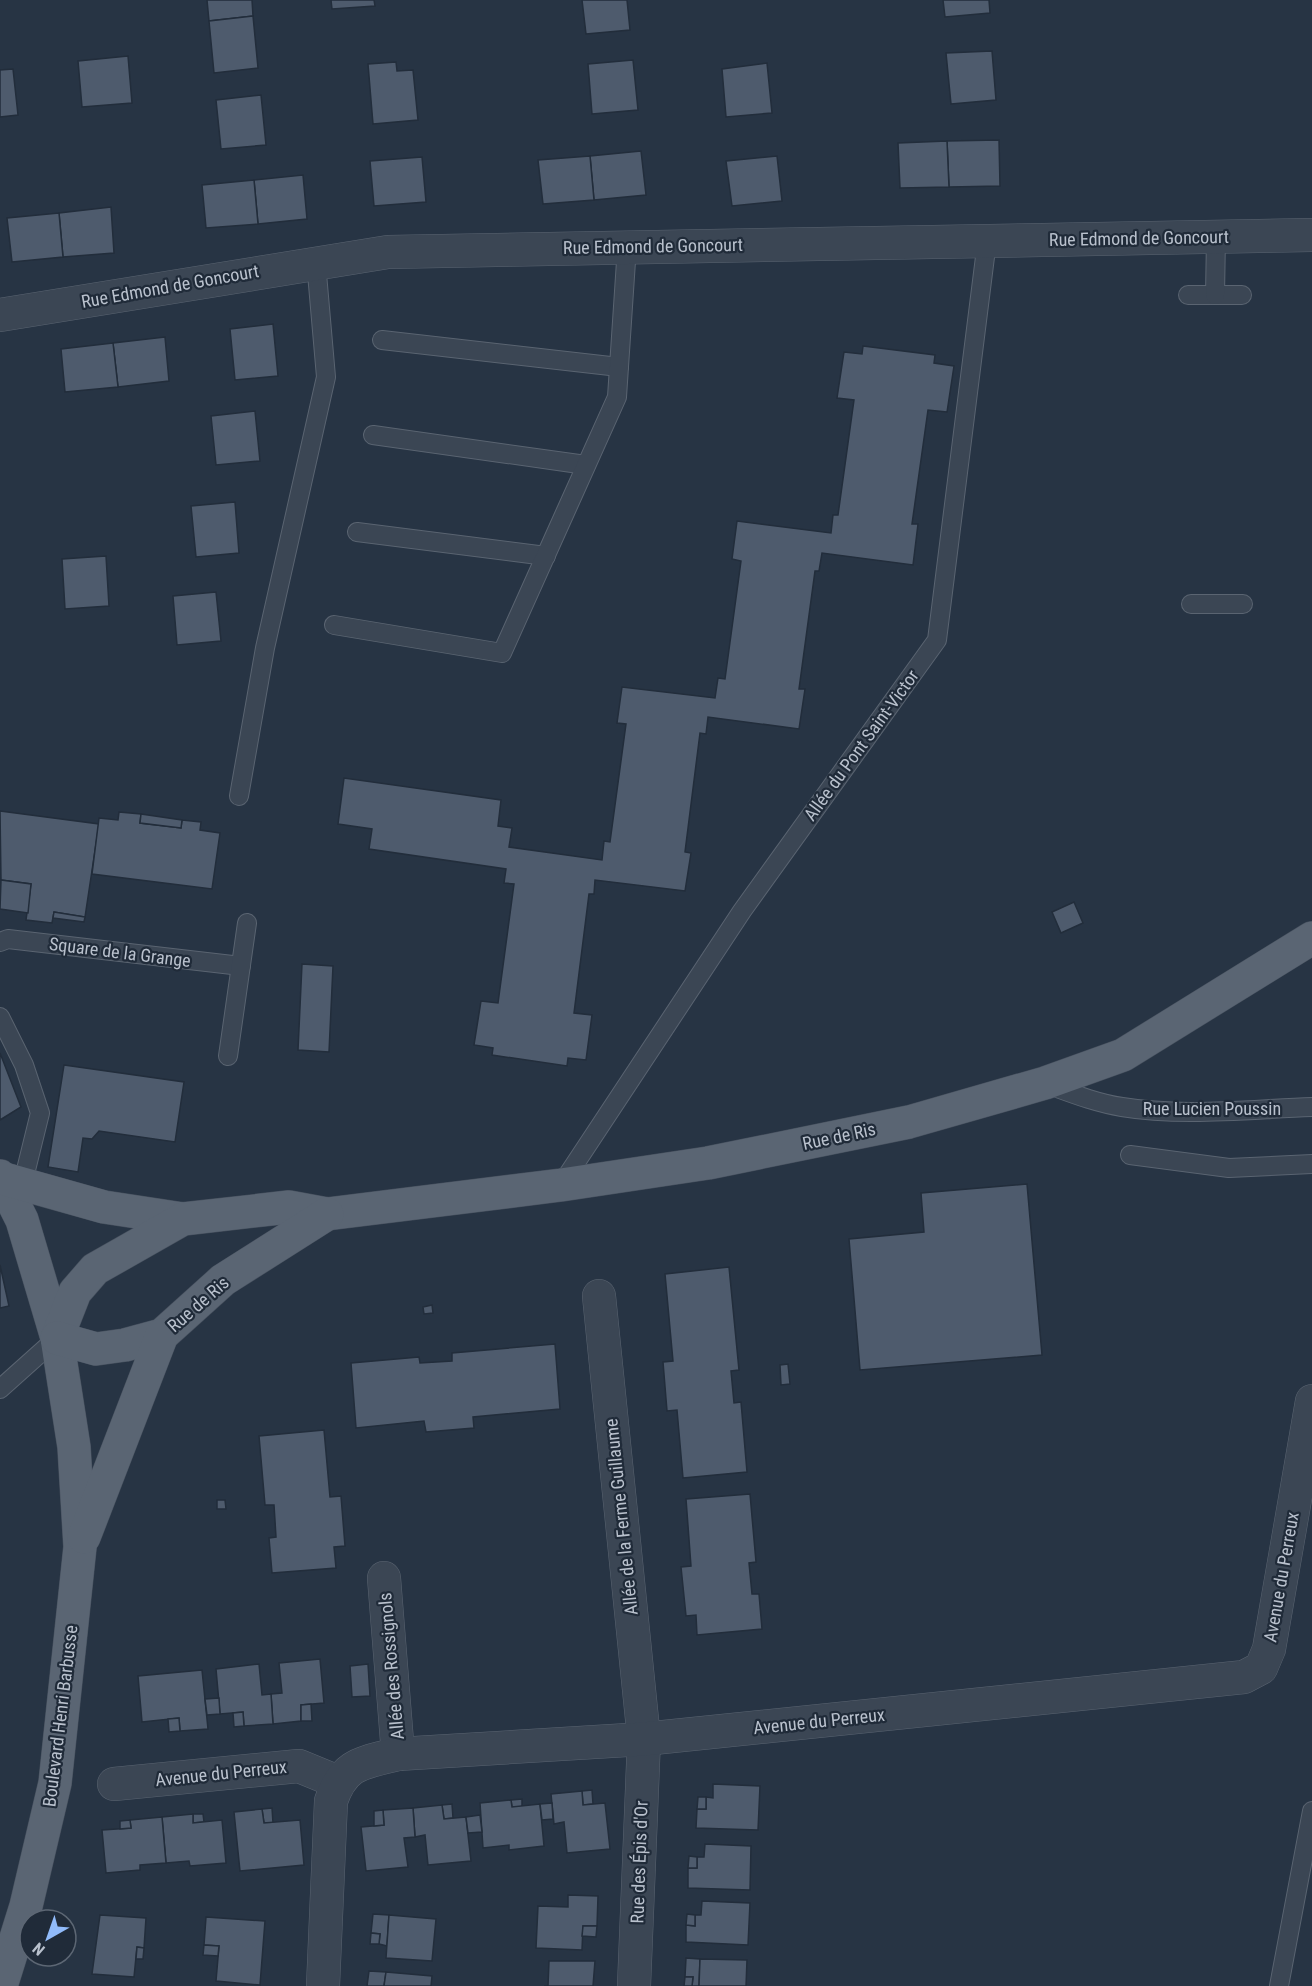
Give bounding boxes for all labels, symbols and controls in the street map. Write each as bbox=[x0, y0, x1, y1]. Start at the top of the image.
street label: Rue Edmond de Goncourt bbox=[1049, 226, 1229, 250]
street label: Rue Edmond de Goncourt bbox=[563, 234, 743, 258]
street label: Rue Edmond de Goncourt bbox=[79, 260, 261, 312]
street label: Allée du Pont Saint-Victor bbox=[799, 665, 923, 825]
street label: Square de la Grange bbox=[48, 933, 192, 971]
street label: Rue Lucien Poussin bbox=[1143, 1098, 1281, 1119]
street label: Rue de Ris bbox=[801, 1118, 877, 1154]
street label: Rue de Ris bbox=[163, 1272, 233, 1336]
street label: Allée de la Ferme Guillaume bbox=[600, 1418, 642, 1616]
street label: Avenue du Perreux bbox=[1259, 1510, 1303, 1644]
street label: Allée des Rossignols bbox=[374, 1592, 408, 1740]
street label: Boulevard Henri Barbusse bbox=[38, 1624, 82, 1808]
street label: Avenue du Perreux bbox=[752, 1704, 886, 1738]
street label: Avenue du Perreux bbox=[154, 1756, 288, 1790]
street label: Rue des Épis d'Or bbox=[626, 1800, 652, 1924]
north arrow bbox=[18, 1908, 78, 1968]
text: N bbox=[29, 1939, 49, 1960]

